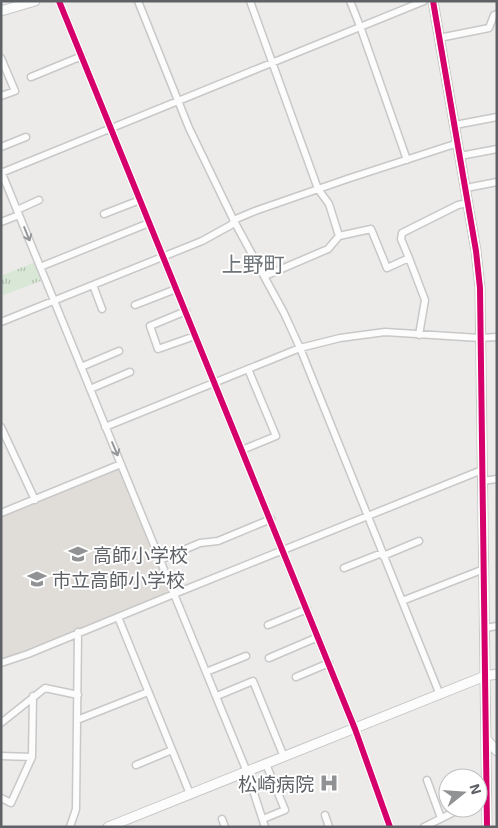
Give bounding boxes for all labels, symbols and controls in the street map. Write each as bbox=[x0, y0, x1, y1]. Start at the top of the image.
one-way arrow bbox=[22, 226, 32, 241]
district label: 上野町 bbox=[222, 251, 285, 276]
one-way arrow bbox=[110, 441, 120, 456]
school or university icon: 高師小学校 bbox=[67, 543, 89, 565]
place label: 高師小学校 bbox=[93, 543, 188, 566]
school or university icon: 市立高師小学校 bbox=[26, 568, 48, 590]
place label: 市立高師小学校 bbox=[52, 568, 185, 591]
north arrow bbox=[438, 768, 488, 818]
place label: 松崎病院 bbox=[238, 772, 314, 795]
hospital icon: 松崎病院 bbox=[318, 772, 340, 794]
text: N bbox=[466, 782, 486, 796]

